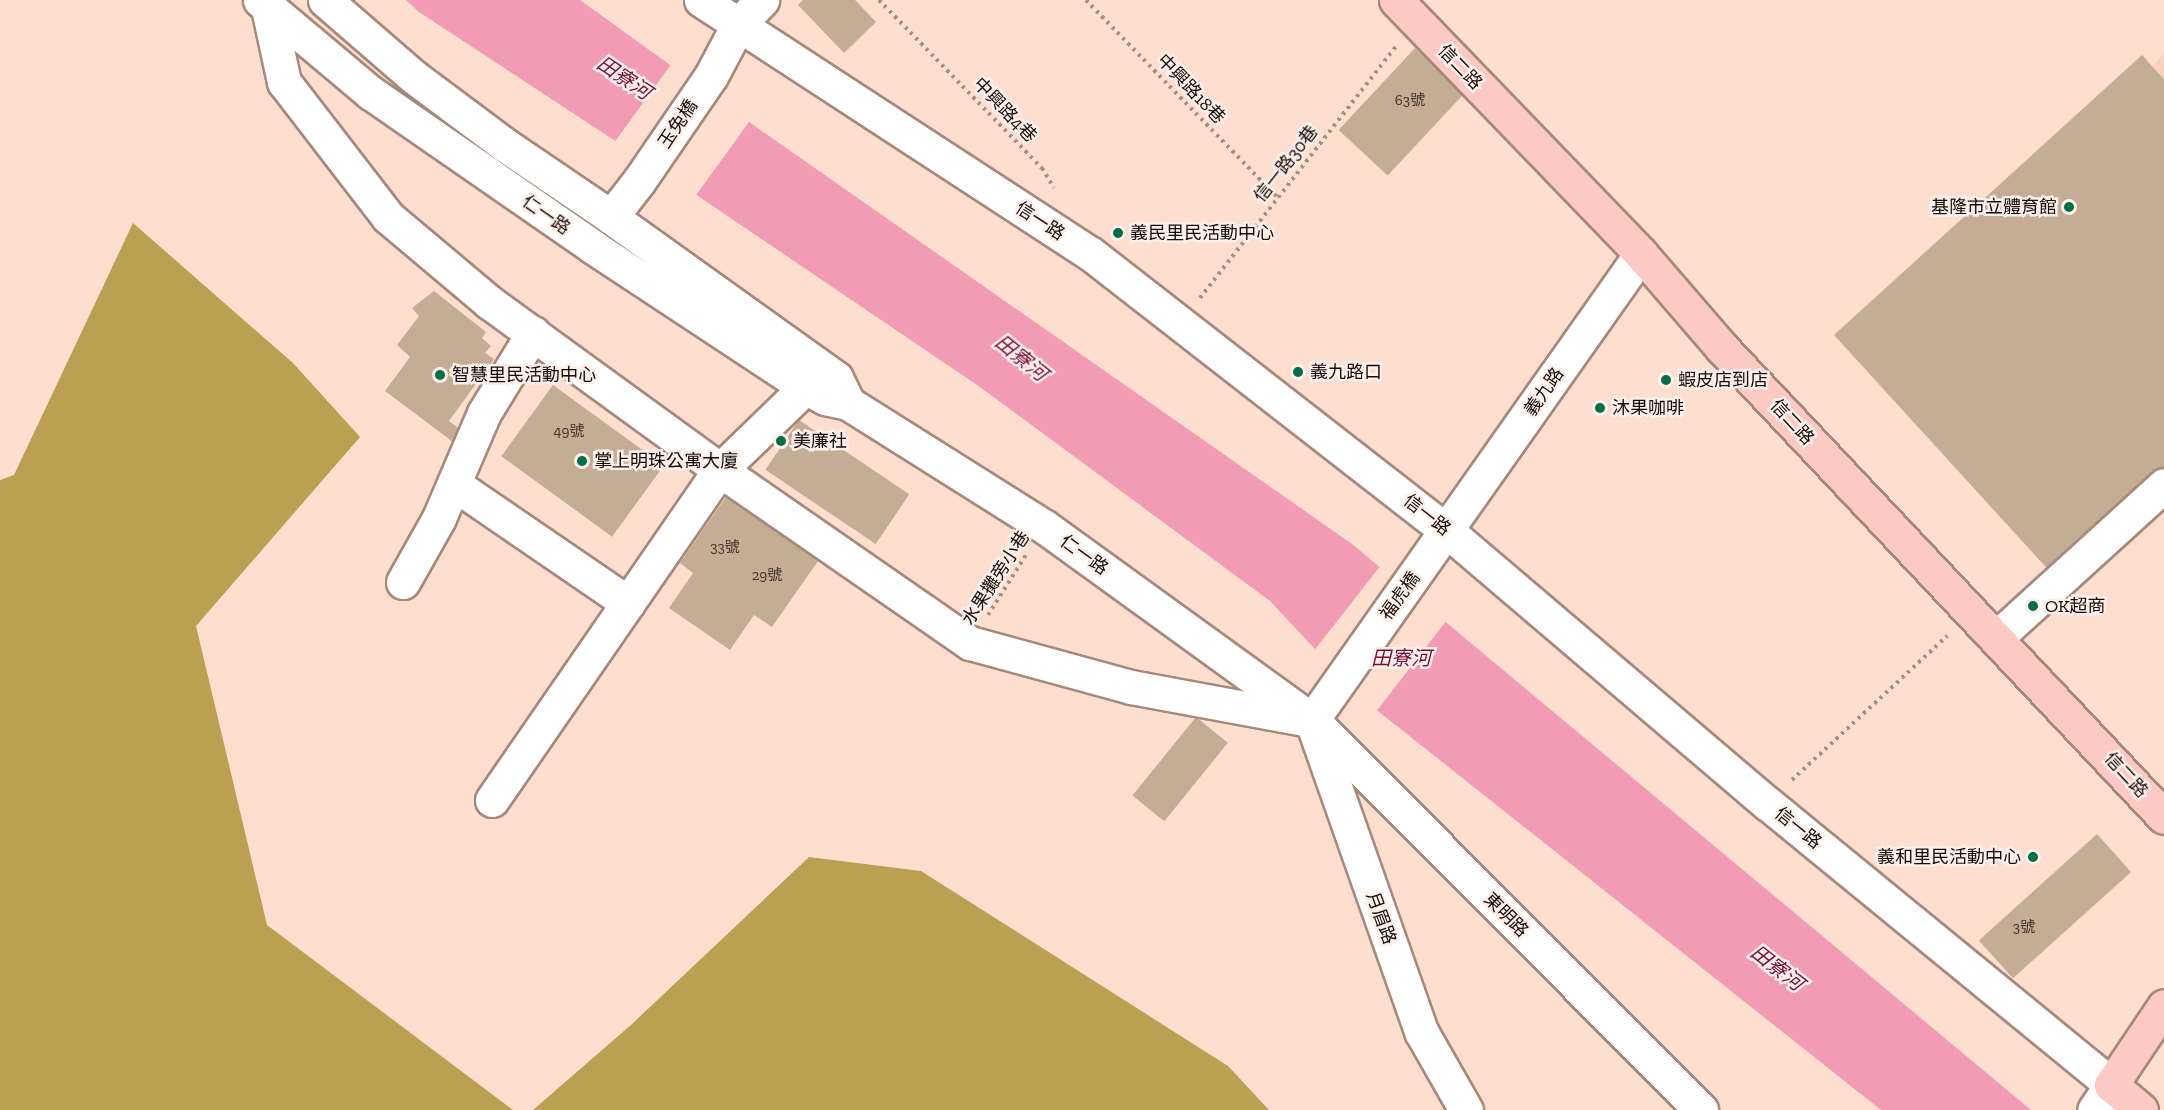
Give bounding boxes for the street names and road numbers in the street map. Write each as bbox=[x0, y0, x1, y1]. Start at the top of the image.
street label: 信二路 bbox=[1433, 40, 1487, 94]
street label: 中興路18巷 bbox=[1152, 50, 1230, 128]
street label: 中興路4巷 bbox=[969, 73, 1041, 147]
street label: 玉兔橋 bbox=[654, 96, 702, 152]
street label: 信一路30巷 bbox=[1249, 121, 1323, 207]
street label: 仁一路 bbox=[518, 191, 574, 239]
street label: 信一路 bbox=[1011, 197, 1069, 245]
street label: 義九路 bbox=[1520, 364, 1568, 420]
street label: 信二路 bbox=[1766, 395, 1818, 449]
street label: 信一路 bbox=[1399, 490, 1455, 540]
street label: 水果攤旁小巷 bbox=[958, 527, 1034, 629]
street label: 仁一路 bbox=[1056, 530, 1112, 580]
street label: 福虎橋 bbox=[1375, 568, 1425, 624]
street label: 信二路 bbox=[2100, 748, 2152, 802]
street label: 信一路 bbox=[1770, 803, 1826, 853]
street label: 東明路 bbox=[1479, 888, 1533, 942]
street label: 月眉路 bbox=[1362, 889, 1400, 947]

